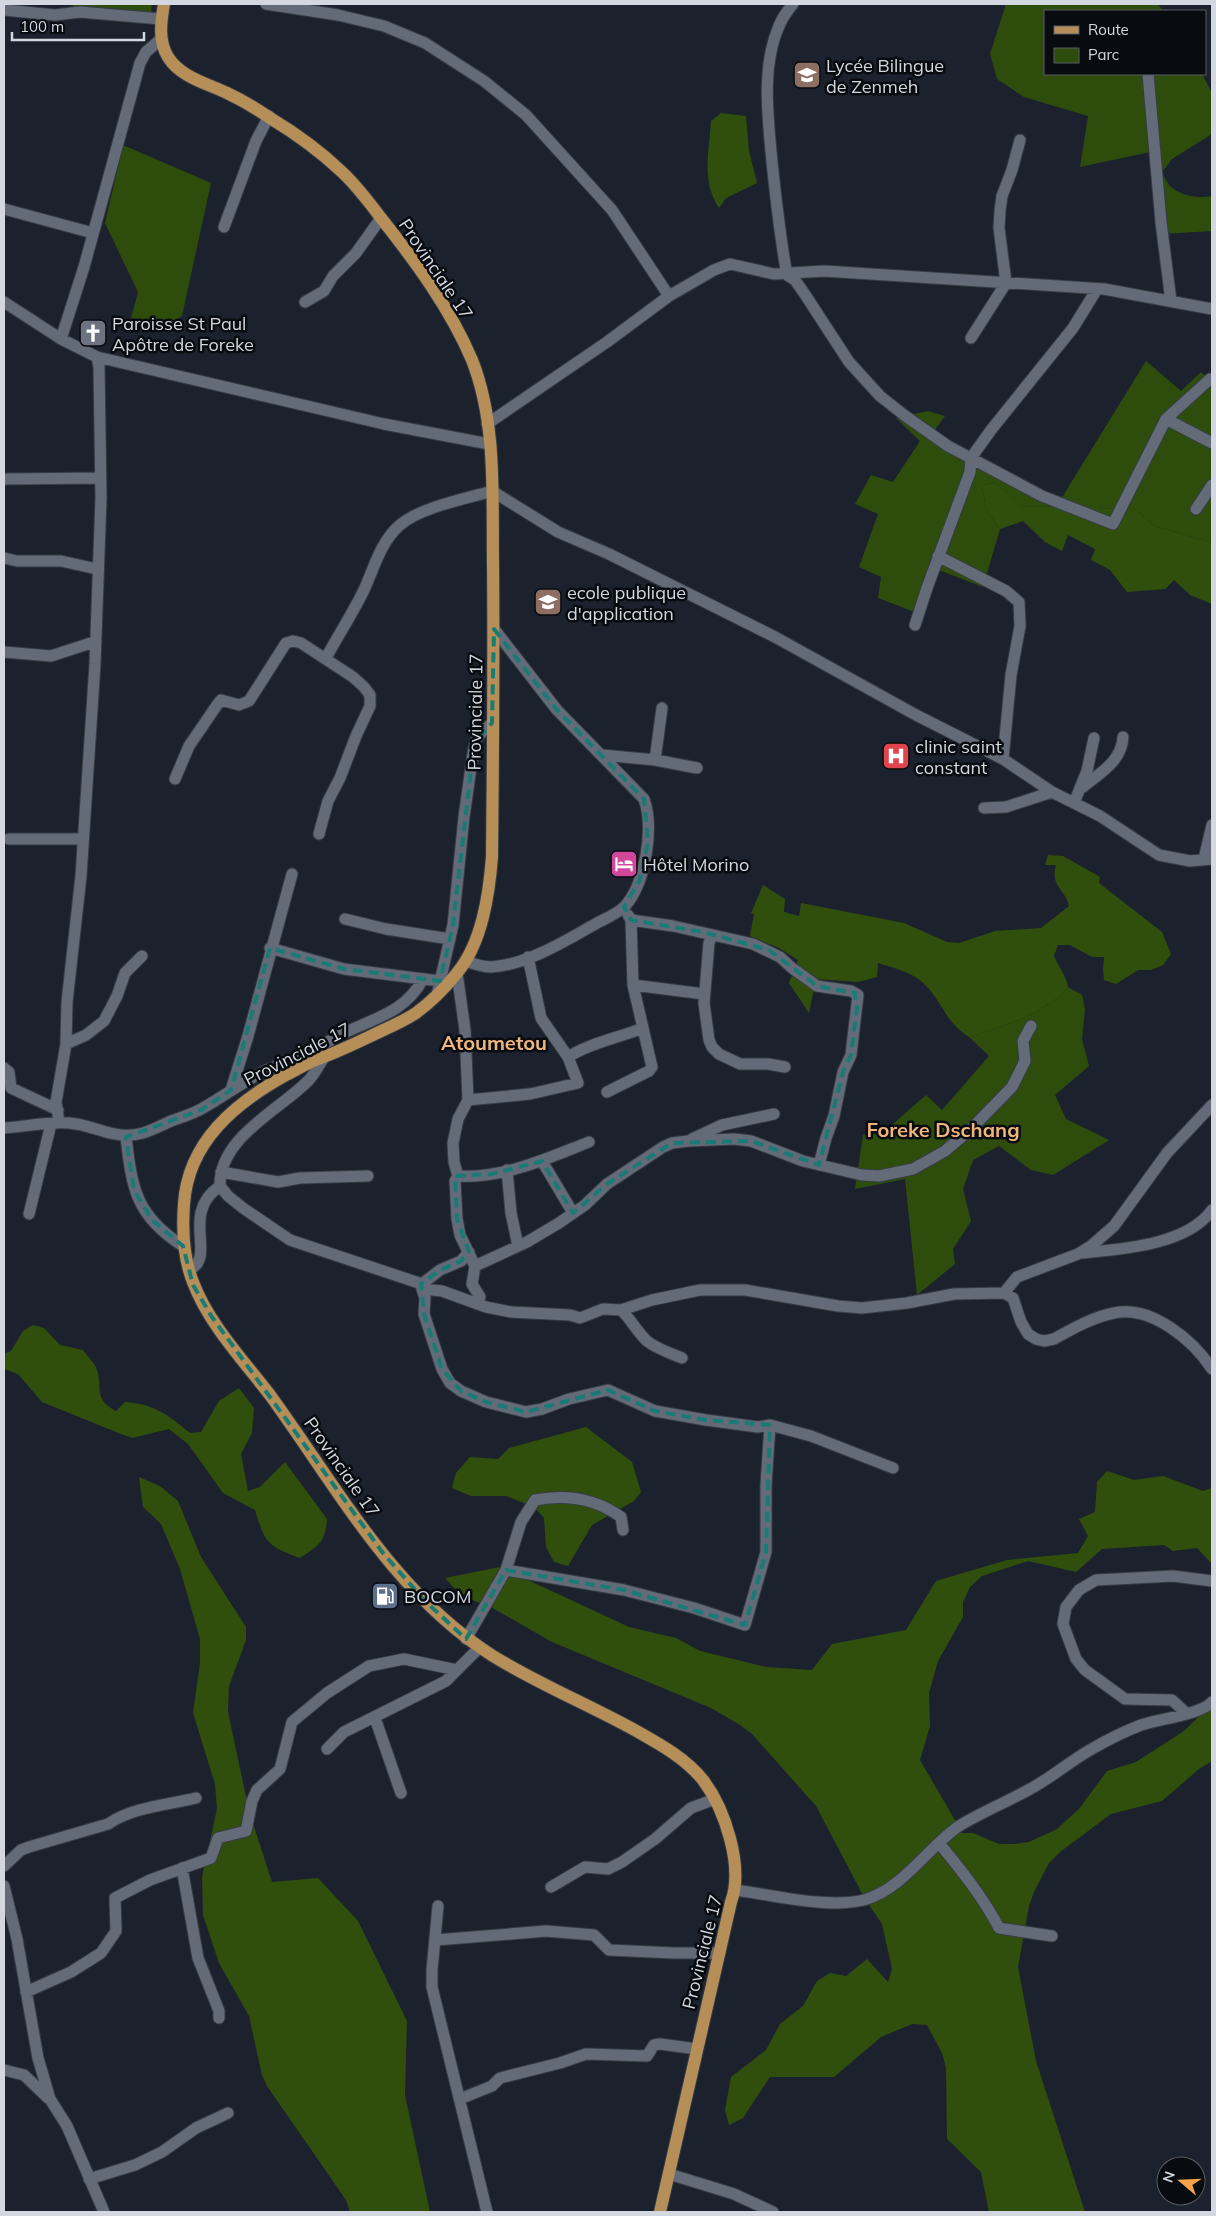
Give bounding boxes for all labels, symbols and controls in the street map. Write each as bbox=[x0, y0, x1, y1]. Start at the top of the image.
scale bar bbox=[12, 10, 145, 42]
legend bbox=[1044, 10, 1206, 75]
text: 100 m bbox=[20, 17, 64, 36]
text: Route bbox=[1088, 20, 1129, 39]
text: Parc bbox=[1088, 45, 1119, 64]
place label: Lycée Bilingue de Zenmeh bbox=[826, 54, 944, 98]
school or university icon: Lycée Bilingue de Zenmeh bbox=[792, 60, 822, 90]
street label: Provinciale 17 bbox=[394, 214, 478, 324]
place label: Paroisse St Paul Apôtre de Foreke bbox=[112, 312, 254, 356]
church icon: Paroisse St Paul Apôtre de Foreke bbox=[78, 318, 108, 348]
place label: ecole publique d'application bbox=[567, 581, 686, 625]
school or university icon: ecole publique d'application bbox=[533, 587, 563, 617]
street label: Provinciale 17 bbox=[462, 653, 488, 771]
place label: clinic saint constant bbox=[915, 735, 1002, 779]
hospital icon: clinic saint constant bbox=[881, 741, 911, 771]
hotel icon: Hôtel Morino bbox=[609, 849, 639, 879]
place label: Hôtel Morino bbox=[643, 853, 749, 876]
street label: Provinciale 17 bbox=[240, 1017, 354, 1091]
district label: Atoumetou bbox=[441, 1030, 547, 1055]
district label: Foreke Dschang bbox=[866, 1117, 1020, 1142]
street label: Provinciale 17 bbox=[299, 1413, 385, 1521]
fuel station icon: BOCOM bbox=[370, 1581, 400, 1611]
place label: BOCOM bbox=[404, 1585, 471, 1608]
street label: Provinciale 17 bbox=[677, 1893, 727, 2011]
north arrow bbox=[1156, 2156, 1206, 2206]
text: N bbox=[1158, 2169, 1179, 2185]

